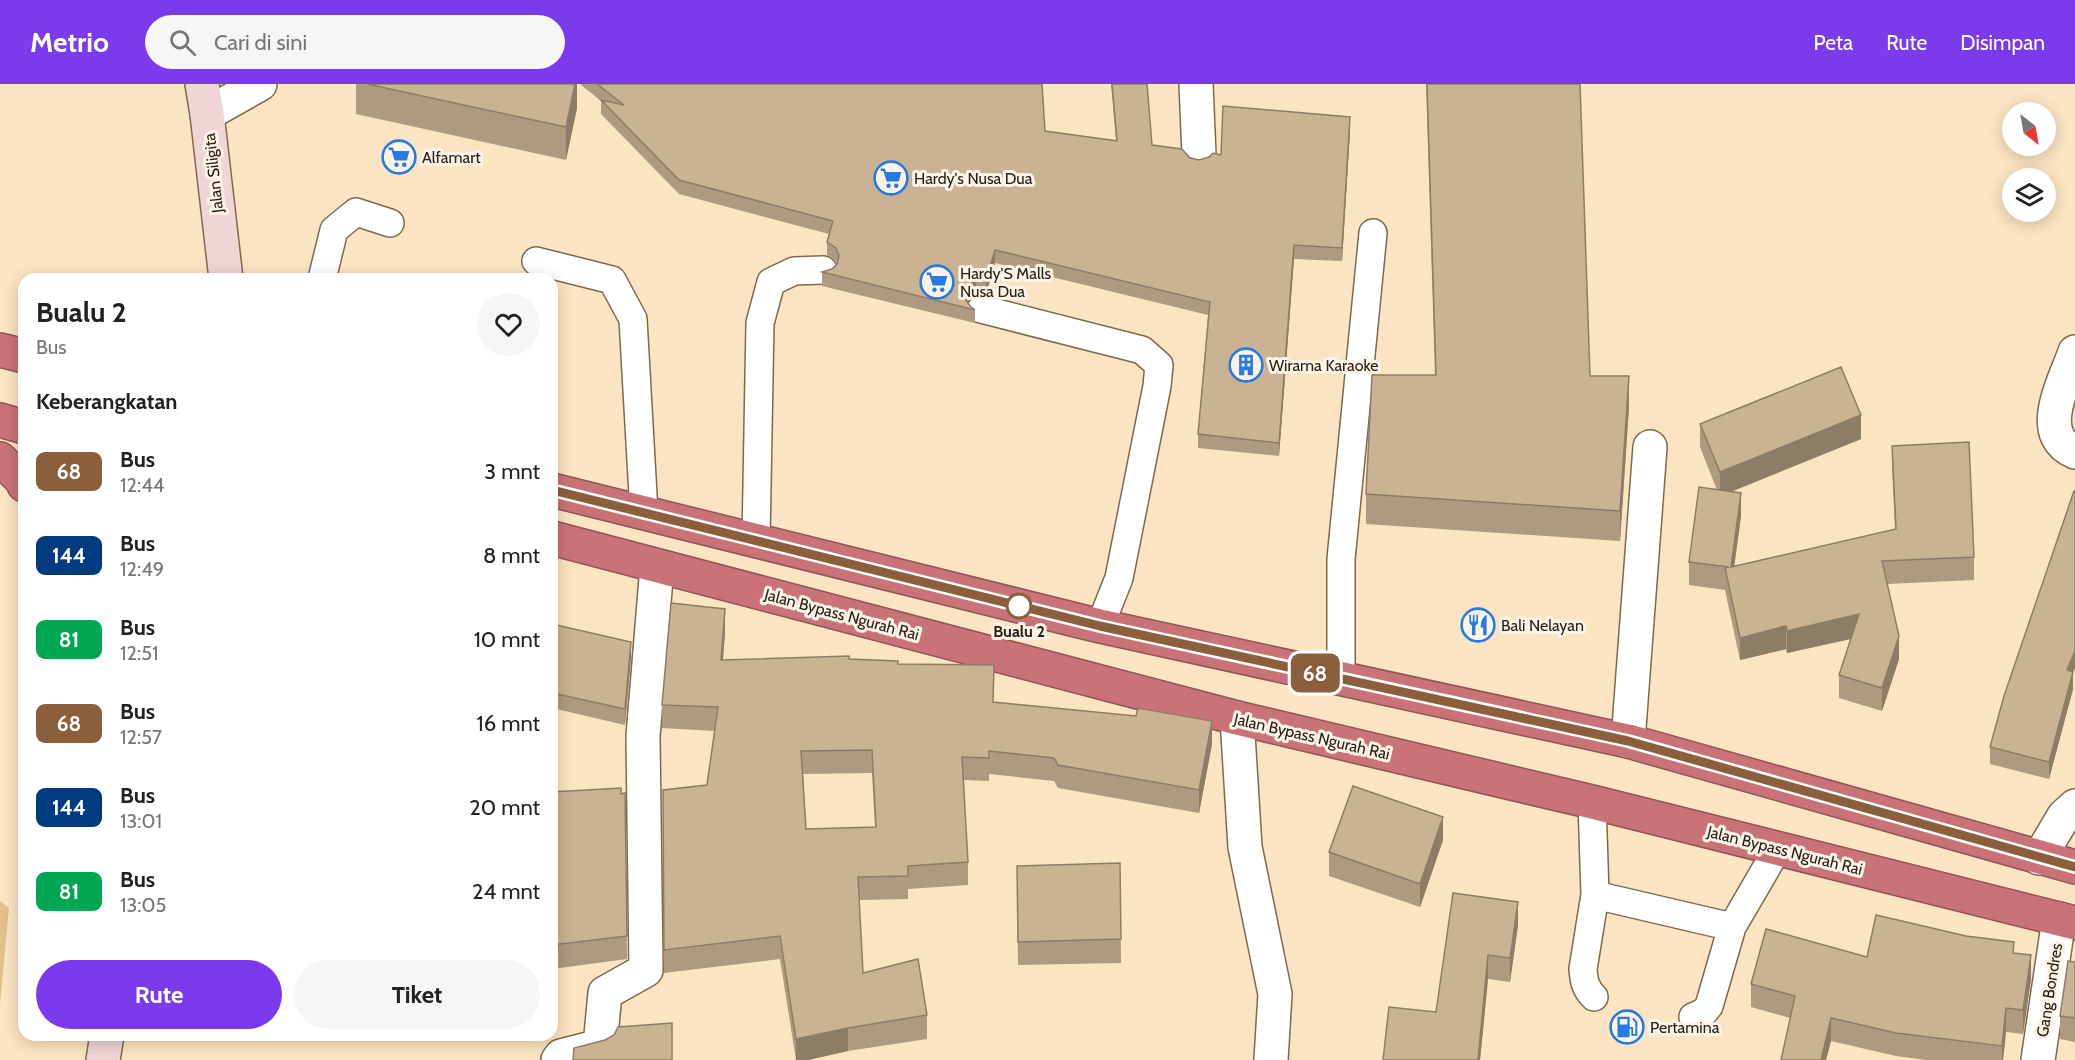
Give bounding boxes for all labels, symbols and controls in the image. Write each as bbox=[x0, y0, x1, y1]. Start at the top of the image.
search box bbox=[145, 15, 565, 69]
text: Metrio bbox=[30, 25, 109, 59]
icon: search bbox=[166, 26, 199, 59]
text: Cari di sini bbox=[214, 29, 307, 56]
text: Peta bbox=[1814, 30, 1853, 55]
text: Rute bbox=[1886, 30, 1927, 55]
text: Disimpan bbox=[1960, 30, 2045, 55]
north arrow bbox=[2002, 102, 2056, 156]
map controls bbox=[2002, 102, 2056, 222]
street label: Jalan Siligita bbox=[200, 132, 227, 215]
supermarket icon: Alfamart bbox=[381, 139, 417, 175]
place label: Alfamart bbox=[422, 148, 481, 167]
supermarket icon: Hardy's Nusa Dua bbox=[873, 160, 909, 196]
button: layers bbox=[2002, 168, 2056, 222]
place label: Hardy's Nusa Dua bbox=[914, 169, 1033, 188]
supermarket icon: Hardy'S Malls Nusa Dua bbox=[919, 264, 955, 300]
place label: Hardy'S Malls Nusa Dua bbox=[960, 264, 1051, 301]
button: heart bbox=[477, 293, 540, 356]
text: Bualu 2 bbox=[36, 295, 127, 329]
text: Bus bbox=[36, 335, 67, 359]
building icon: Wirama Karaoke bbox=[1228, 347, 1264, 383]
place label: Wirama Karaoke bbox=[1269, 356, 1379, 375]
text: Keberangkatan bbox=[36, 388, 178, 415]
text: Bus bbox=[120, 446, 155, 473]
text: 3 mnt bbox=[484, 458, 540, 485]
text: 68 bbox=[57, 459, 81, 484]
text: 12:44 bbox=[120, 473, 164, 497]
text: Bus bbox=[120, 530, 155, 557]
text: 8 mnt bbox=[483, 542, 540, 569]
text: 144 bbox=[52, 543, 86, 568]
text: 12:49 bbox=[120, 557, 164, 581]
street label: Jalan Bypass Ngurah Rai bbox=[762, 584, 921, 644]
marker: Bualu 2 bbox=[1006, 593, 1032, 619]
restaurant icon: Bali Nelayan bbox=[1460, 607, 1496, 643]
text: Bus bbox=[120, 614, 155, 641]
place label: Bali Nelayan bbox=[1501, 616, 1584, 635]
place label: Bualu 2 bbox=[993, 622, 1045, 641]
text: 10 mnt bbox=[474, 626, 540, 653]
text: 81 bbox=[59, 627, 79, 652]
text: 12:51 bbox=[120, 641, 159, 665]
line badge: 68 bbox=[1288, 654, 1342, 692]
text: 68 bbox=[1303, 661, 1327, 686]
text: Bus bbox=[120, 698, 155, 725]
street label: Jalan Bypass Ngurah Rai bbox=[1231, 709, 1392, 764]
text: 16 mnt bbox=[477, 710, 540, 737]
text: 68 bbox=[57, 711, 81, 736]
text: 12:57 bbox=[120, 725, 162, 749]
text: Bus bbox=[120, 782, 155, 809]
text: 20 mnt bbox=[469, 794, 540, 821]
text: 144 bbox=[52, 795, 86, 820]
text: 13:01 bbox=[120, 809, 162, 833]
street label: Jalan Bypass Ngurah Rai bbox=[1704, 822, 1864, 879]
text: Bus bbox=[120, 866, 155, 893]
text: 24 mnt bbox=[472, 878, 540, 905]
text: 81 bbox=[59, 879, 79, 904]
text: 13:05 bbox=[120, 893, 166, 917]
street label: Gang Bondres bbox=[2033, 941, 2066, 1038]
button: Rute bbox=[36, 960, 282, 1029]
button: Tiket bbox=[294, 960, 540, 1029]
fuel station icon: Pertamina bbox=[1609, 1009, 1645, 1045]
place label: Pertamina bbox=[1650, 1018, 1720, 1037]

